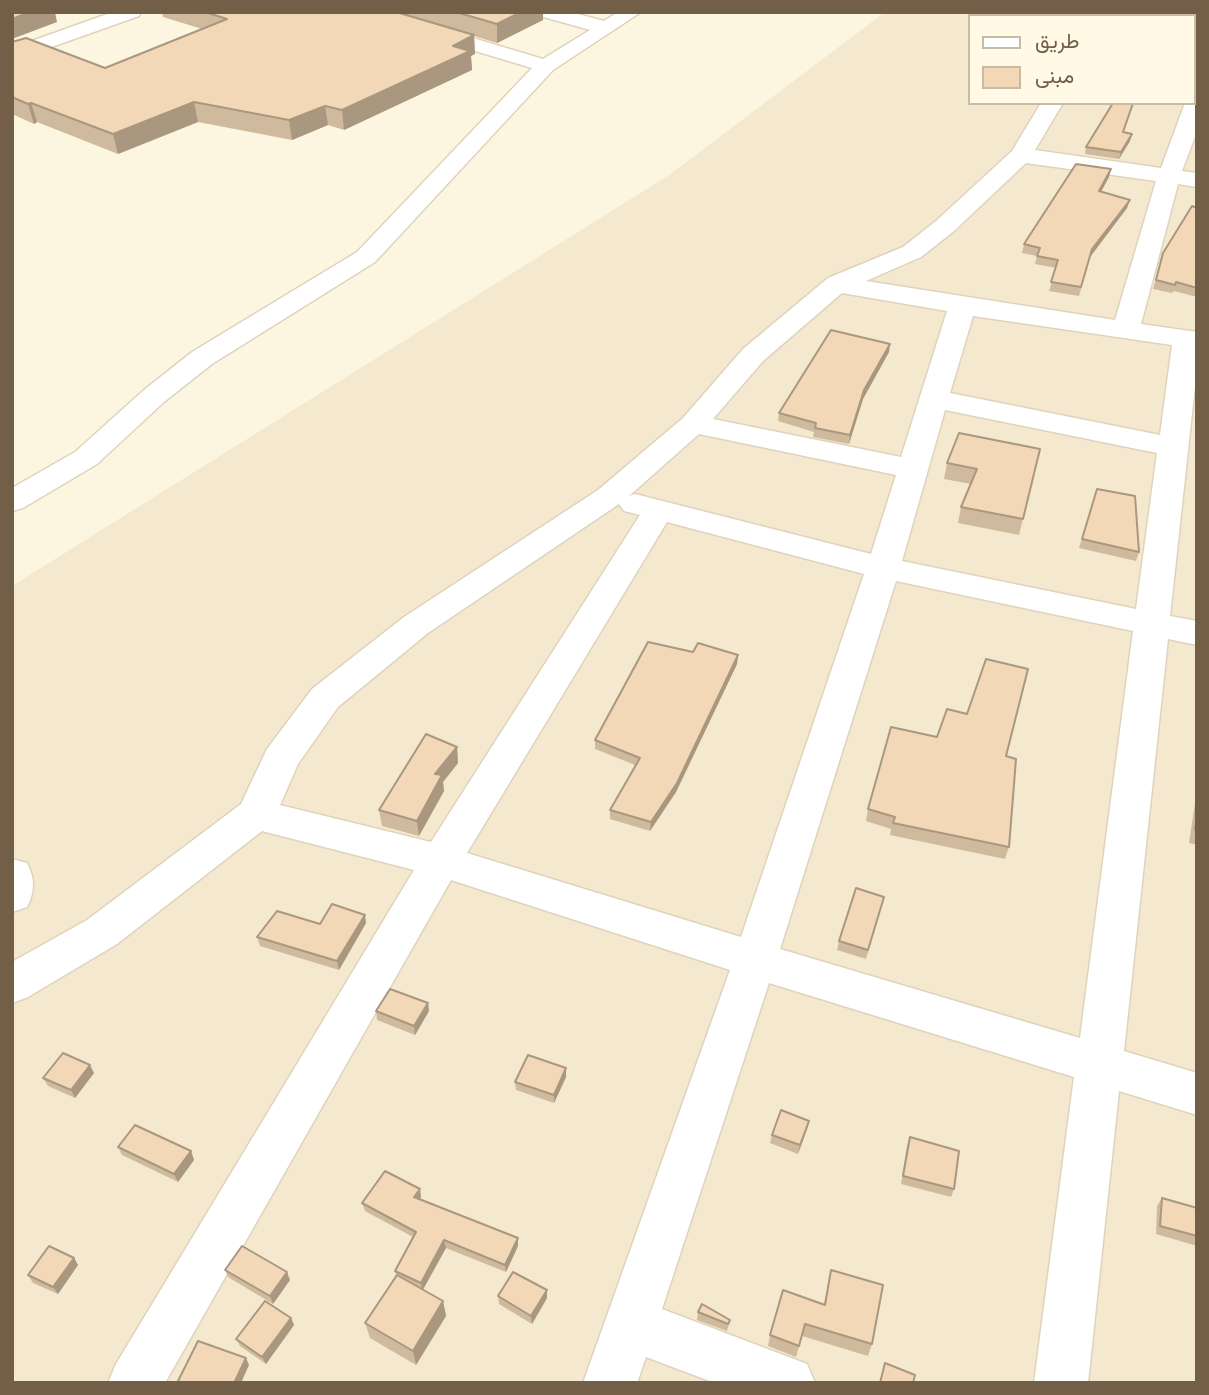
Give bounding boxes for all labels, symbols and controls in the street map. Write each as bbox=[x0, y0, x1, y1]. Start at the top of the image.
legend bbox=[968, 14, 1195, 105]
text: طريق bbox=[1035, 28, 1080, 52]
text: مبنى bbox=[1035, 63, 1074, 87]

